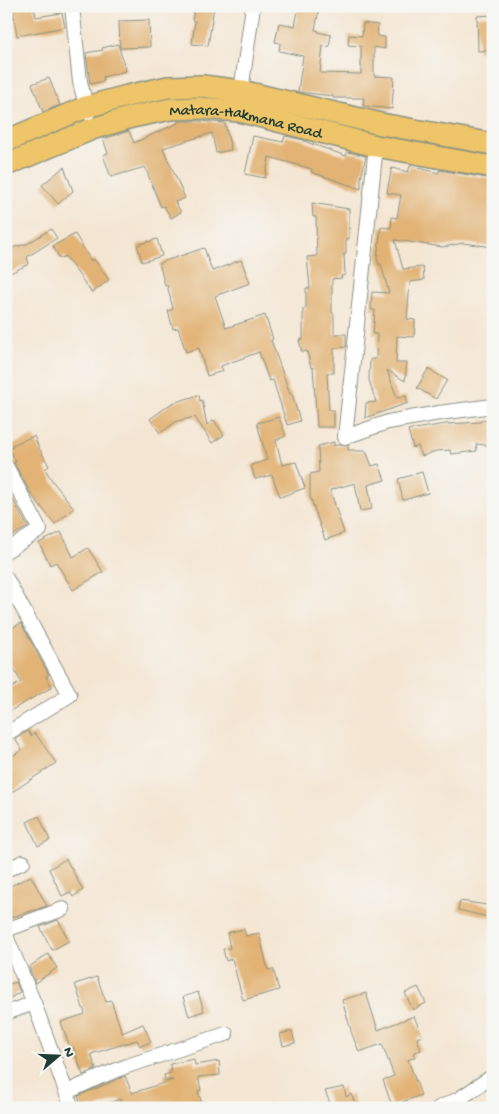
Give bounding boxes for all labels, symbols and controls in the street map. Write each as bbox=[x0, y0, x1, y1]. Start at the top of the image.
street label: Matara-Hakmana Road bbox=[169, 102, 325, 145]
north arrow bbox=[32, 1032, 82, 1082]
text: N bbox=[58, 1045, 77, 1060]

